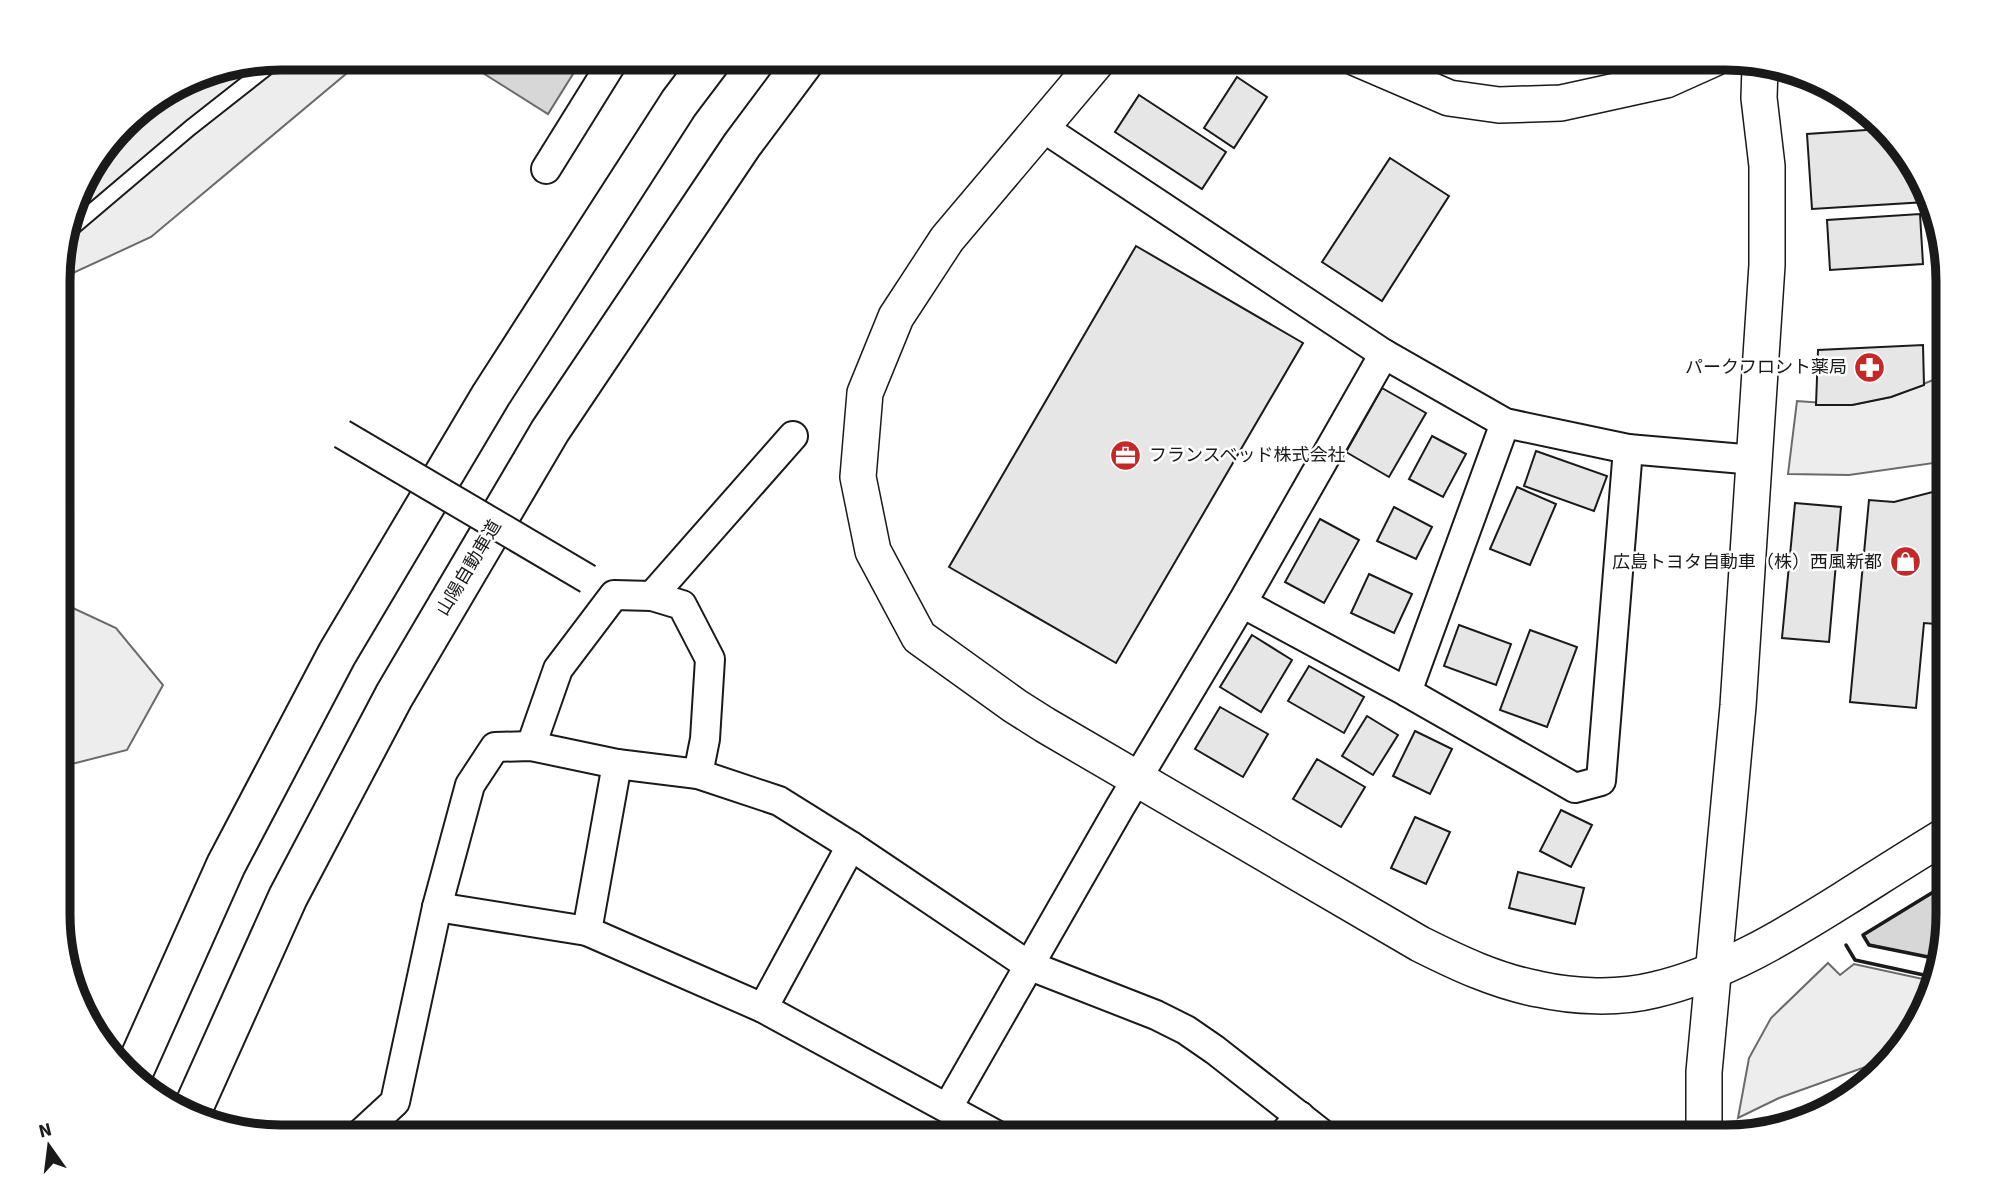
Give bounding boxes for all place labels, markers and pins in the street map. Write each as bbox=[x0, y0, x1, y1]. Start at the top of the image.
pharmacy icon: パークフロント薬局 bbox=[1853, 350, 1887, 384]
place label: パークフロント薬局 bbox=[1685, 355, 1847, 380]
office icon: フランスベッド株式会社 bbox=[1109, 438, 1143, 472]
place label: フランスベッド株式会社 bbox=[1149, 443, 1345, 468]
shop icon: 広島トヨタ自動車（株）西風新都 bbox=[1888, 545, 1922, 579]
place label: 広島トヨタ自動車（株）西風新都 bbox=[1612, 550, 1882, 575]

